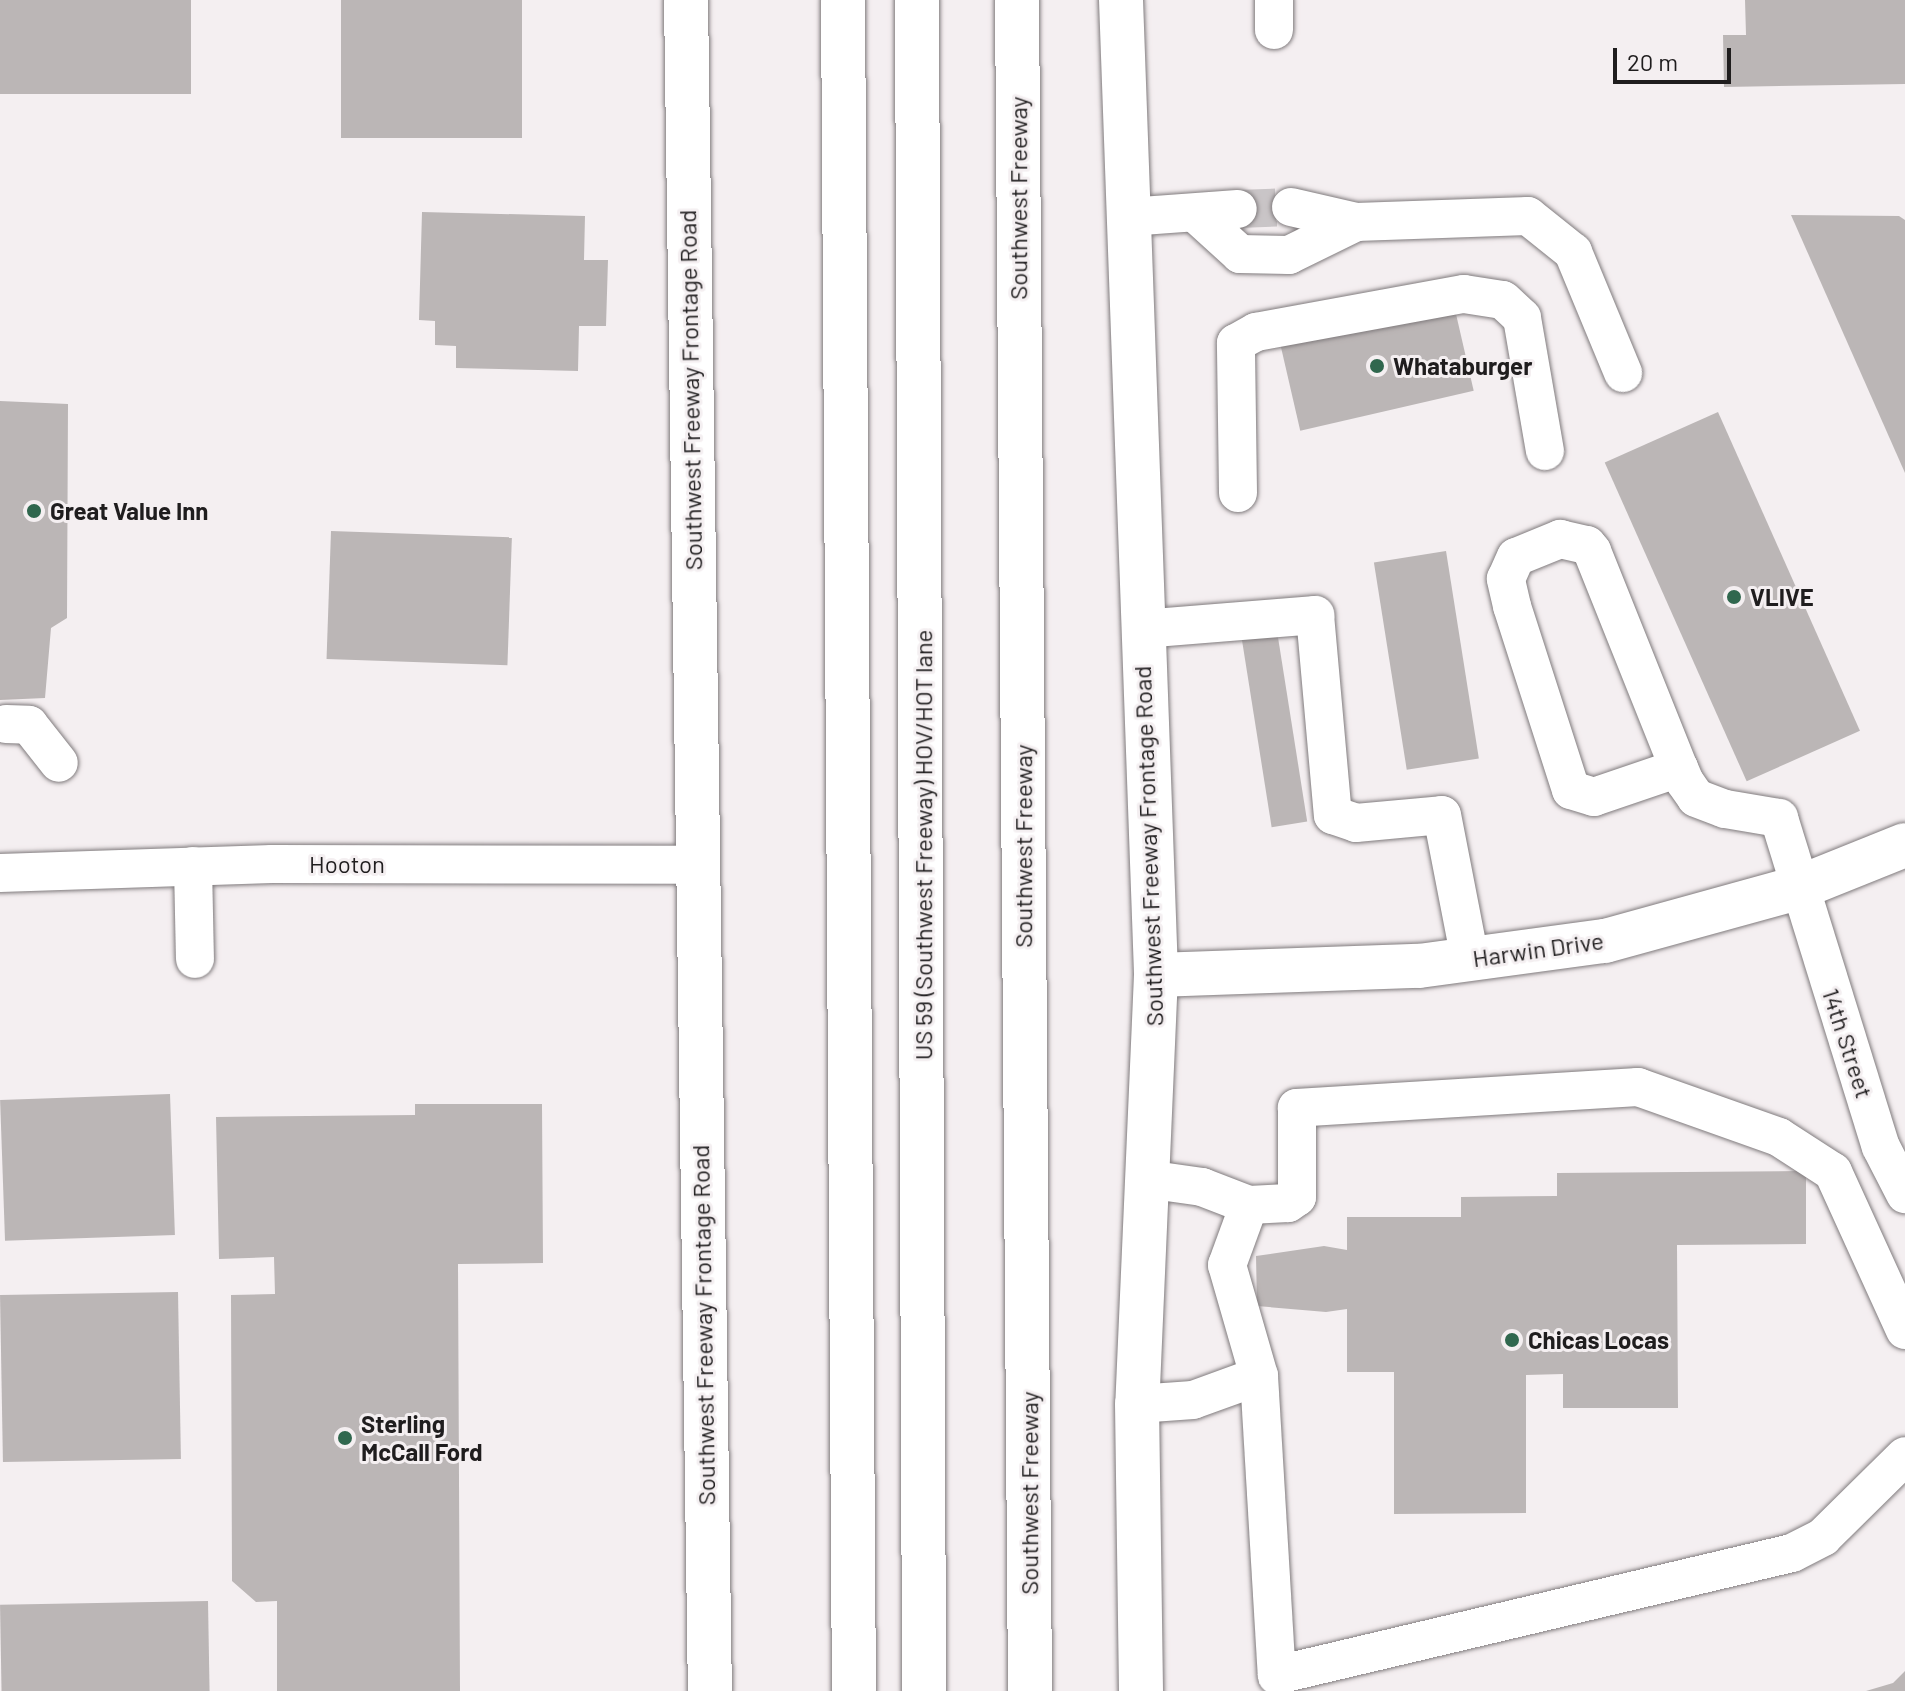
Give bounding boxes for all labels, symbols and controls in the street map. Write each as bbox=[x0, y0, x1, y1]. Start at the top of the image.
scale bar bbox=[1617, 32, 1735, 82]
text: 20 m bbox=[1627, 47, 1678, 76]
street label: Southwest Freeway bbox=[1004, 96, 1032, 300]
street label: Southwest Freeway Frontage Road bbox=[672, 209, 708, 571]
place label: Whataburger bbox=[1393, 352, 1532, 380]
marker: Whataburger bbox=[1368, 357, 1386, 375]
place label: Great Value Inn bbox=[50, 497, 208, 525]
marker: Great Value Inn bbox=[25, 502, 43, 520]
place label: VLIVE bbox=[1750, 583, 1814, 611]
marker: VLIVE bbox=[1725, 588, 1743, 606]
street label: US 59 (Southwest Freeway) HOV/HOT lane bbox=[909, 630, 937, 1060]
street label: Southwest Freeway Frontage Road bbox=[1127, 665, 1169, 1027]
street label: Southwest Freeway bbox=[1009, 744, 1037, 948]
street label: Hooton bbox=[309, 850, 385, 878]
street label: Harwin Drive bbox=[1471, 926, 1605, 972]
street label: 14th Street bbox=[1817, 985, 1879, 1101]
street label: Southwest Freeway Frontage Road bbox=[685, 1144, 721, 1506]
place label: Chicas Locas bbox=[1528, 1326, 1669, 1354]
marker: Chicas Locas bbox=[1503, 1331, 1521, 1349]
street label: Southwest Freeway bbox=[1015, 1391, 1043, 1595]
place label: Sterling McCall Ford bbox=[361, 1410, 483, 1466]
marker: Sterling McCall Ford bbox=[336, 1429, 354, 1447]

